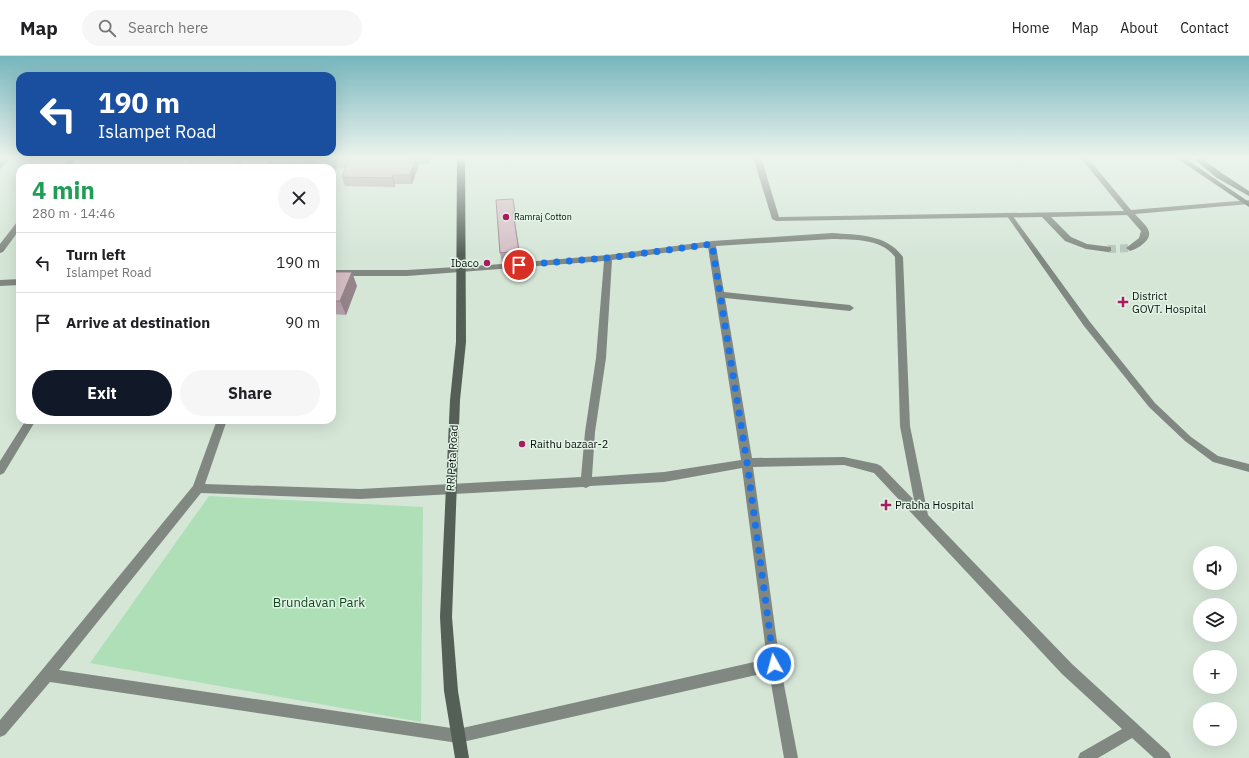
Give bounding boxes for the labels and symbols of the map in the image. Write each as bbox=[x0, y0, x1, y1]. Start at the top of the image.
place label: Ramraj Cotton bbox=[514, 211, 572, 222]
marker: Ramraj Cotton bbox=[501, 212, 511, 222]
pin bbox=[502, 248, 536, 282]
place label: Ibaco bbox=[451, 256, 479, 270]
marker: Ibaco bbox=[482, 258, 492, 268]
place label: District GOVT. Hospital bbox=[1132, 289, 1206, 316]
marker: District GOVT. Hospital bbox=[1117, 296, 1129, 308]
street label: RR Peta Road bbox=[443, 424, 461, 492]
place label: Raithu bazaar-2 bbox=[530, 437, 608, 451]
marker: Raithu bazaar-2 bbox=[517, 439, 527, 449]
place label: Prabha Hospital bbox=[895, 498, 974, 512]
marker: Prabha Hospital bbox=[880, 499, 892, 511]
park label: Brundavan Park bbox=[273, 594, 365, 611]
position arrow bbox=[753, 643, 795, 685]

